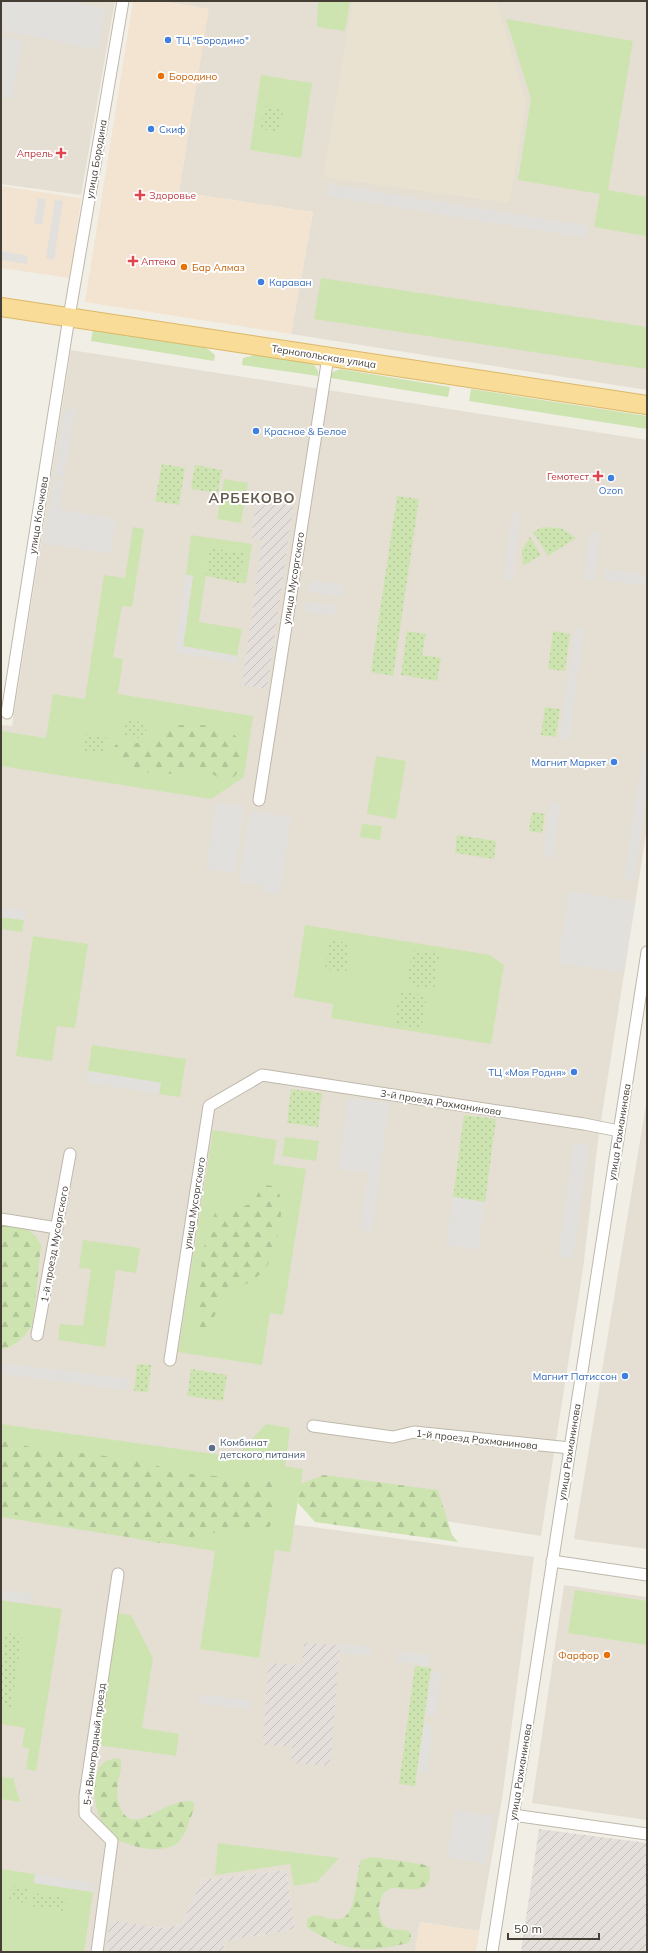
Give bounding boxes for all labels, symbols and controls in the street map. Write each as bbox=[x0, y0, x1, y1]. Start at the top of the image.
place label: ТЦ "Бородино" bbox=[176, 34, 249, 47]
marker: ТЦ "Бородино" bbox=[163, 35, 173, 45]
place label: Бородино bbox=[169, 70, 217, 83]
marker: Бородино bbox=[156, 71, 166, 81]
street label: улица Бородина bbox=[83, 118, 110, 200]
place label: Скиф bbox=[159, 123, 185, 136]
marker: Скиф bbox=[146, 124, 156, 134]
place label: Апрель bbox=[17, 147, 53, 160]
marker: Апрель bbox=[56, 148, 66, 158]
marker: Здоровье bbox=[134, 189, 146, 201]
place label: Здоровье bbox=[149, 189, 196, 202]
place label: Аптека bbox=[141, 255, 176, 268]
marker: Аптека bbox=[128, 256, 138, 266]
place label: Бар Алмаз bbox=[192, 261, 245, 274]
marker: Бар Алмаз bbox=[179, 262, 189, 272]
place label: Караван bbox=[269, 276, 312, 289]
marker: Караван bbox=[256, 277, 266, 287]
street label: Тернопольская улица bbox=[271, 342, 377, 371]
place label: Красное & Белое bbox=[264, 425, 347, 438]
marker: Красное & Белое bbox=[251, 426, 261, 436]
place label: Гемотест bbox=[547, 470, 589, 483]
marker: Гемотест bbox=[592, 470, 604, 482]
marker: Ozon bbox=[606, 473, 616, 483]
street label: улица Клочкова bbox=[26, 475, 51, 555]
place label: Ozon bbox=[599, 484, 623, 497]
district label: АРБЕКОВО bbox=[209, 489, 295, 507]
street label: улица Мусоргского bbox=[280, 531, 307, 625]
place label: Магнит Маркет bbox=[532, 756, 606, 769]
marker: Магнит Маркет bbox=[609, 757, 619, 767]
place label: ТЦ «Моя Родня» bbox=[488, 1066, 567, 1079]
marker: ТЦ «Моя Родня» bbox=[569, 1067, 579, 1077]
street label: улица Рахманинова bbox=[605, 1083, 634, 1181]
street label: 3-й проезд Рахманинова bbox=[380, 1087, 502, 1118]
street label: улица Мусоргского bbox=[181, 1156, 208, 1250]
street label: 1-й проезд Мусоргского bbox=[38, 1185, 71, 1303]
place label: Магнит Патиссон bbox=[533, 1370, 617, 1383]
marker: Магнит Патиссон bbox=[620, 1371, 630, 1381]
street label: улица Рахманинова bbox=[555, 1403, 584, 1501]
street label: 1-й проезд Рахманинова bbox=[415, 1427, 538, 1452]
place label: Комбинат детского питания bbox=[220, 1436, 305, 1461]
marker: Комбинат детского питания bbox=[207, 1443, 217, 1453]
place label: Фарфор bbox=[558, 1649, 599, 1662]
marker: Фарфор bbox=[602, 1650, 612, 1660]
street label: 5-й Виноградный проезд bbox=[81, 1682, 108, 1806]
street label: улица Рахманинова bbox=[506, 1723, 535, 1821]
scale bar bbox=[508, 1915, 599, 1941]
text: 50 m bbox=[514, 1921, 542, 1936]

